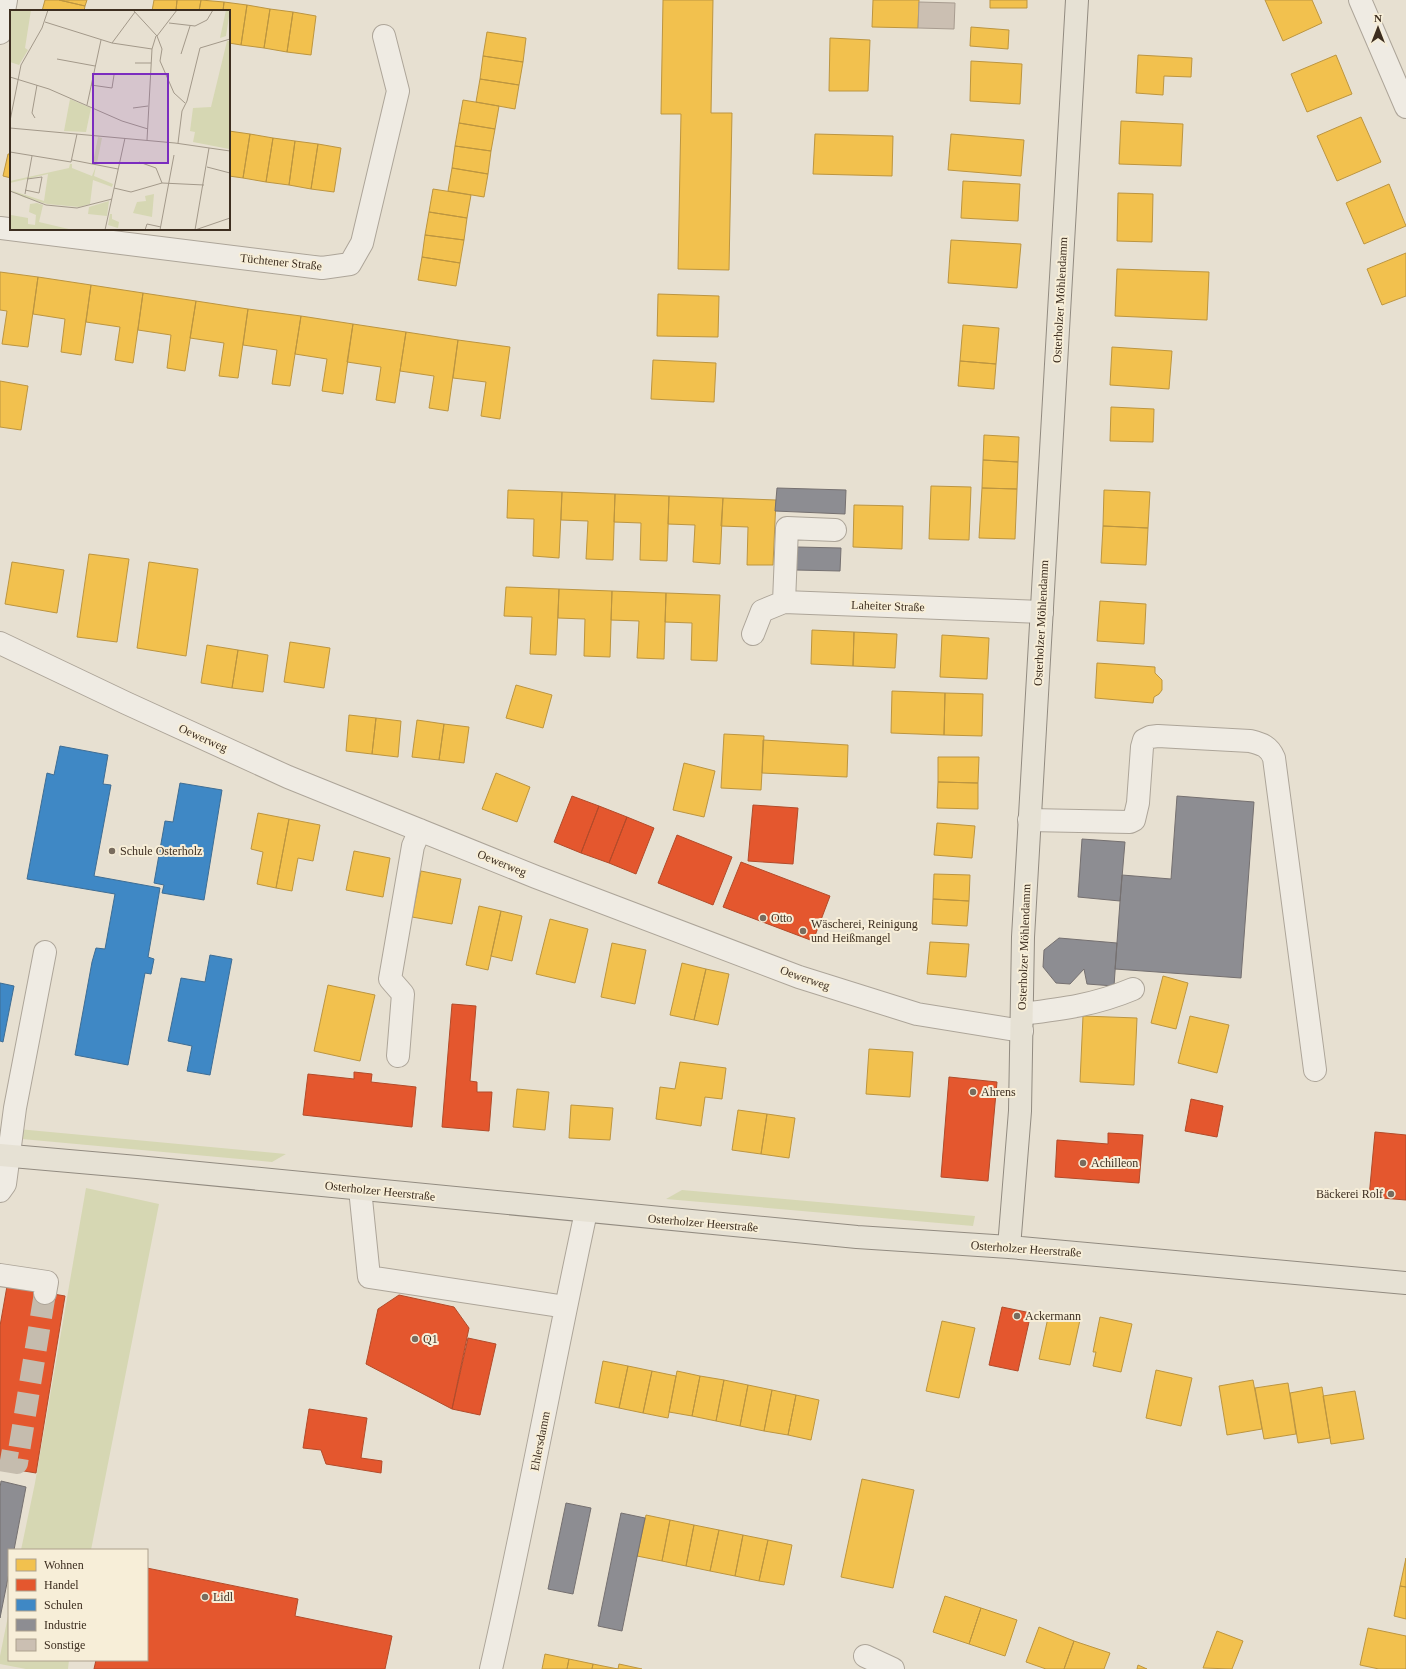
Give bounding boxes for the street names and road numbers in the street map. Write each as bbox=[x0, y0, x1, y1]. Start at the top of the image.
street label: Osterholzer Möhlendamm bbox=[1050, 236, 1070, 363]
street label: Tüchtener Straße bbox=[239, 251, 323, 273]
street label: Osterholzer Möhlendamm bbox=[1031, 559, 1051, 686]
street label: Laheiter Straße bbox=[851, 598, 925, 614]
street label: Oewerweg bbox=[176, 721, 230, 755]
street label: Oewerweg bbox=[475, 847, 529, 879]
street label: Osterholzer Möhlendamm bbox=[1015, 883, 1033, 1010]
street label: Oewerweg bbox=[778, 963, 832, 993]
street label: Osterholzer Heerstraße bbox=[324, 1178, 436, 1204]
street label: Osterholzer Heerstraße bbox=[647, 1211, 759, 1235]
street label: Osterholzer Heerstraße bbox=[970, 1238, 1082, 1260]
street label: Ehlersdamm bbox=[527, 1409, 553, 1472]

